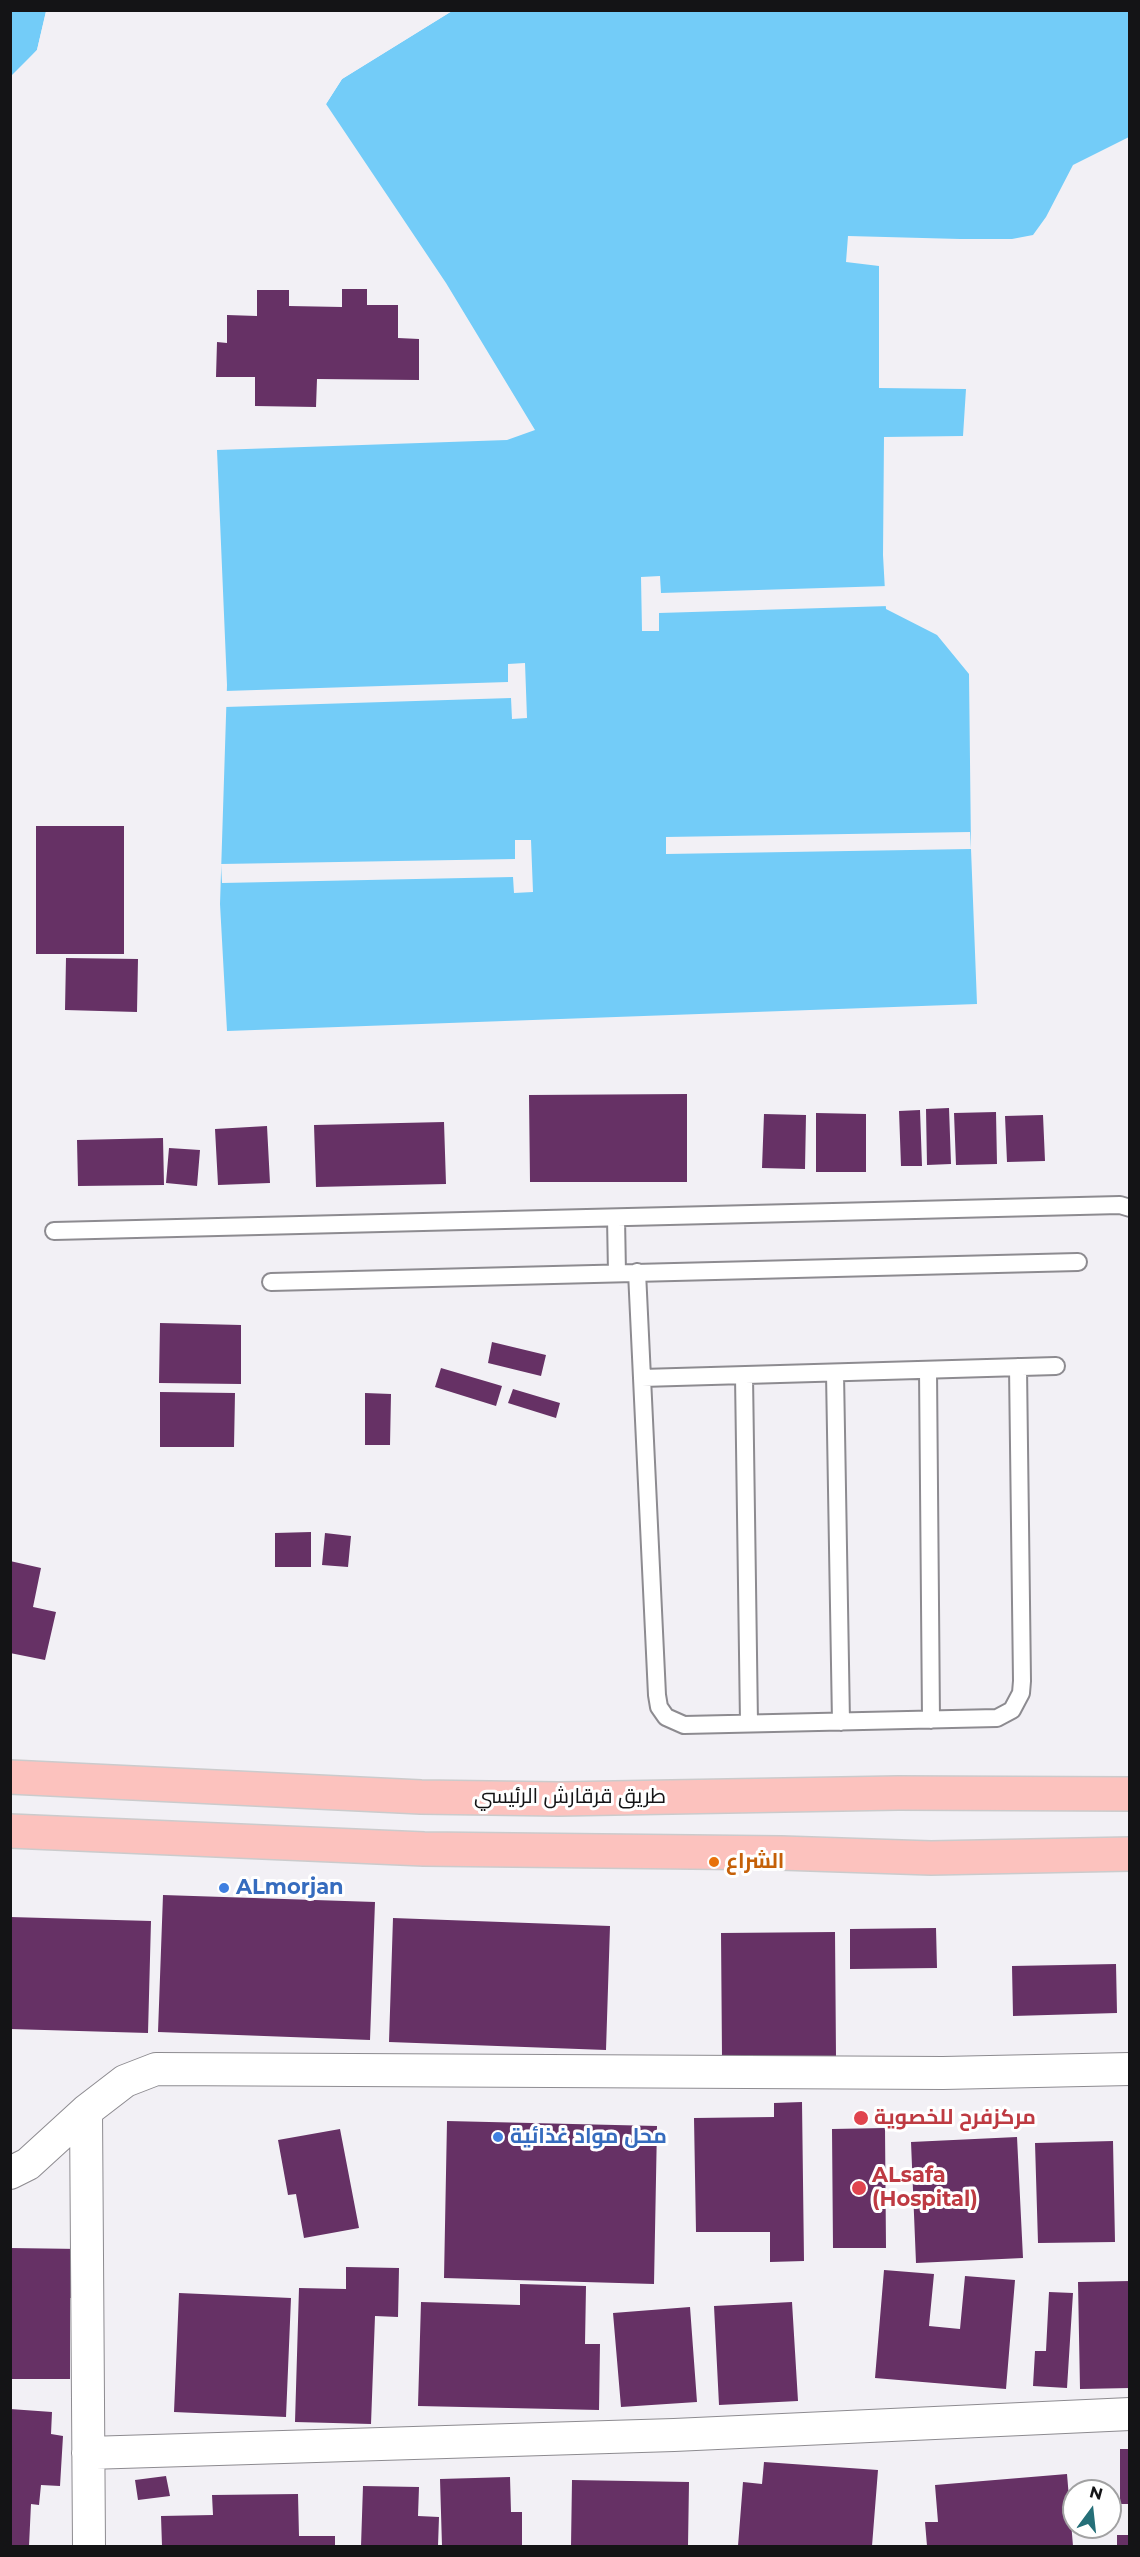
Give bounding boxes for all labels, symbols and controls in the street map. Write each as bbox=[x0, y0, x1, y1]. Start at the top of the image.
street label: طريق قرقارش الرئيسي bbox=[474, 1784, 666, 1810]
place label: الشراع bbox=[726, 1849, 784, 1875]
marker: الشراع bbox=[707, 1855, 721, 1869]
place label: ALmorjan bbox=[236, 1875, 344, 1901]
marker: ALmorjan bbox=[217, 1881, 231, 1895]
place label: مركزفرح للخصوية bbox=[874, 2105, 1036, 2131]
marker: مركزفرح للخصوية bbox=[852, 2109, 870, 2127]
place label: محل مواد غذائية bbox=[510, 2124, 667, 2150]
marker: محل مواد غذائية bbox=[491, 2130, 505, 2144]
place label: ALsafa (Hospital) bbox=[872, 2163, 978, 2213]
marker: ALsafa (Hospital) bbox=[850, 2179, 868, 2197]
north arrow bbox=[1062, 2479, 1122, 2539]
text: N bbox=[1088, 2482, 1105, 2504]

